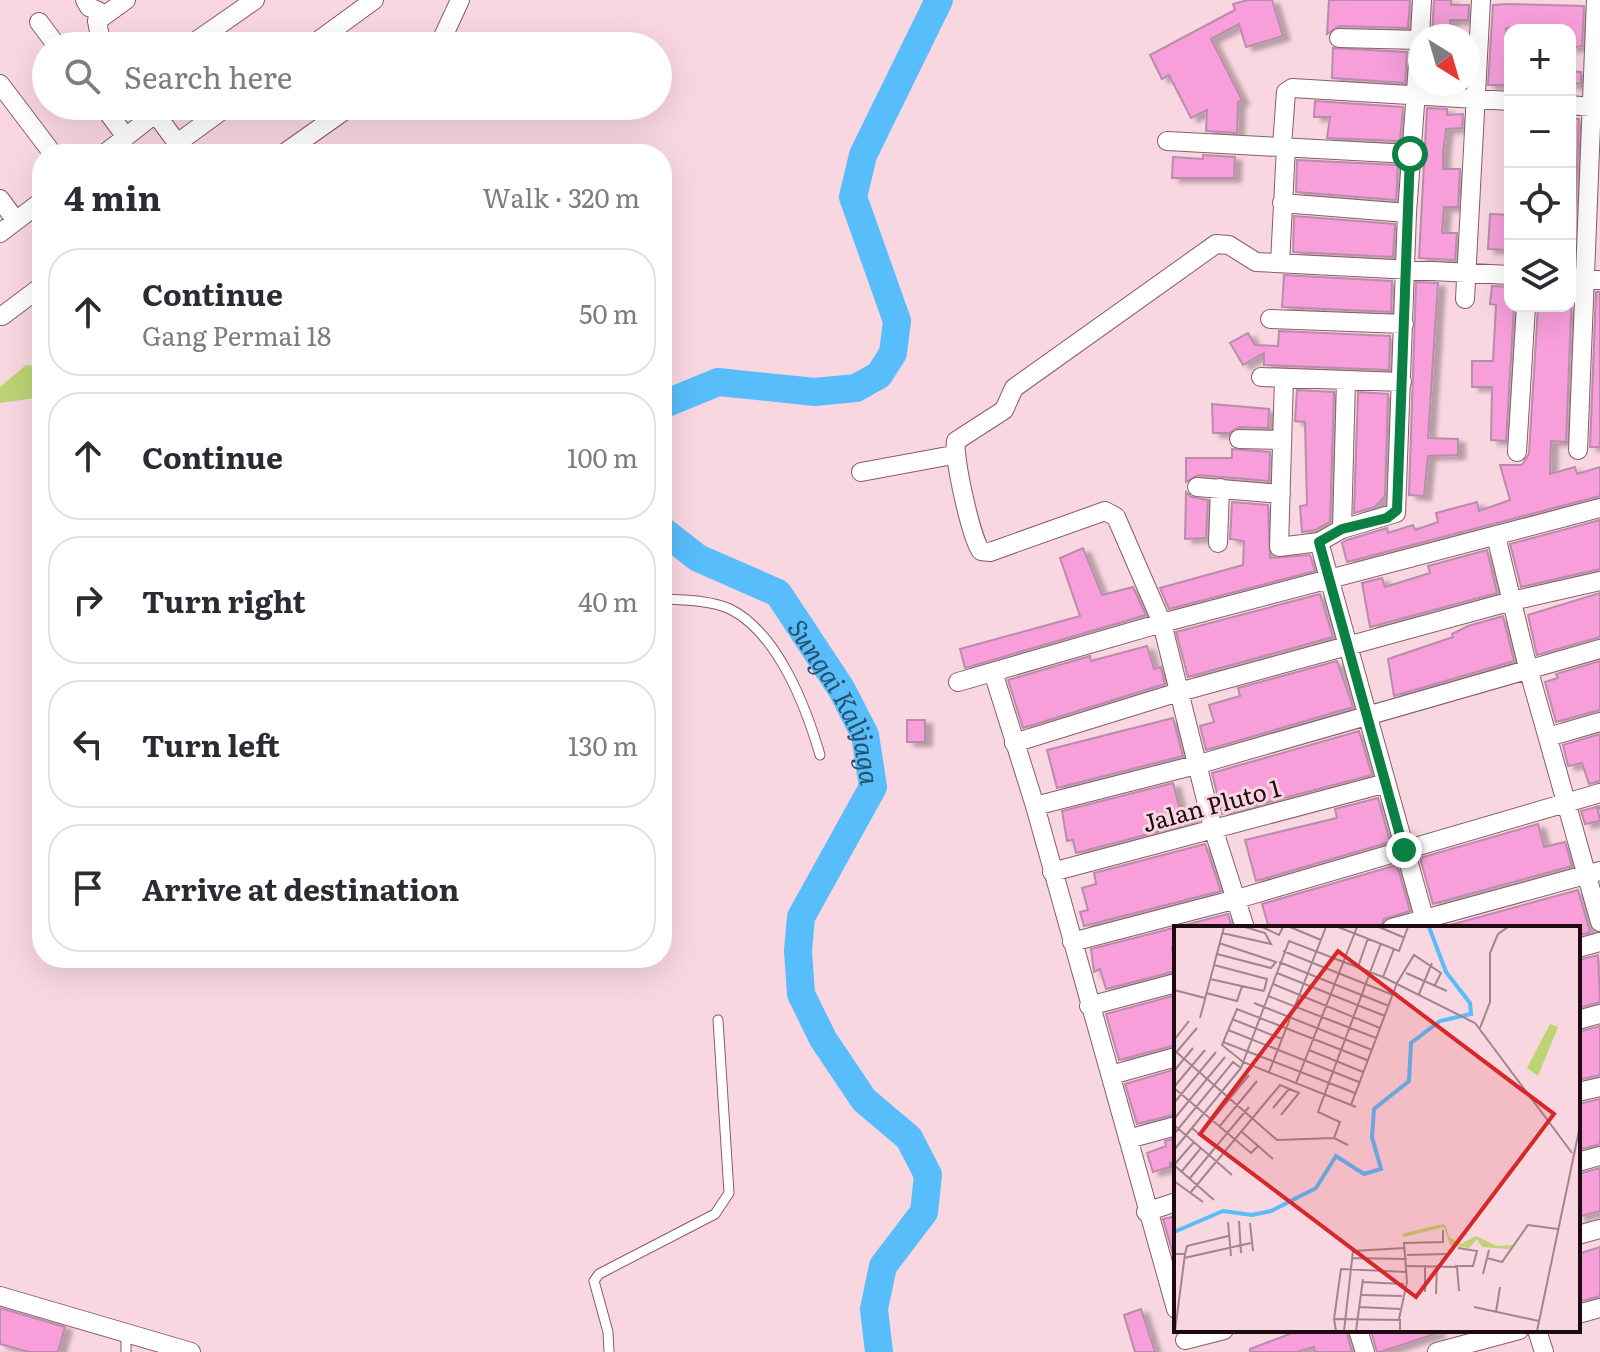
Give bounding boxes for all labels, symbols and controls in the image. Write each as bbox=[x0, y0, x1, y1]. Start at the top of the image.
north arrow bbox=[1408, 24, 1480, 96]
map controls bbox=[1504, 24, 1576, 312]
button: + bbox=[1504, 24, 1576, 96]
search box bbox=[32, 32, 672, 120]
icon: search bbox=[60, 54, 104, 98]
text: Search here bbox=[124, 54, 292, 98]
button: − bbox=[1504, 96, 1576, 168]
route start bbox=[1392, 136, 1428, 172]
button: locate bbox=[1504, 168, 1576, 240]
text: 4 min bbox=[64, 171, 161, 221]
text: Walk · 320 m bbox=[482, 177, 640, 216]
button: layers bbox=[1504, 240, 1576, 312]
text: Continue bbox=[142, 271, 283, 315]
icon: ahead bbox=[66, 290, 110, 334]
text: 50 m bbox=[579, 293, 638, 332]
text: Gang Permai 18 bbox=[142, 315, 331, 354]
icon: ahead bbox=[66, 434, 110, 478]
text: Continue bbox=[142, 434, 283, 478]
text: 100 m bbox=[567, 437, 638, 476]
icon: right bbox=[66, 578, 110, 622]
text: Turn right bbox=[142, 578, 306, 622]
text: 40 m bbox=[578, 581, 638, 620]
water label: Sungai Kalijaga bbox=[780, 610, 892, 787]
icon: left bbox=[66, 722, 110, 766]
text: Turn left bbox=[142, 722, 280, 766]
text: 130 m bbox=[568, 725, 638, 764]
street label: Jalan Pluto 1 bbox=[1138, 769, 1284, 839]
route end bbox=[1386, 832, 1422, 868]
icon: arrive bbox=[66, 866, 110, 910]
text: Arrive at destination bbox=[142, 866, 459, 910]
inset map bbox=[1174, 926, 1580, 1332]

